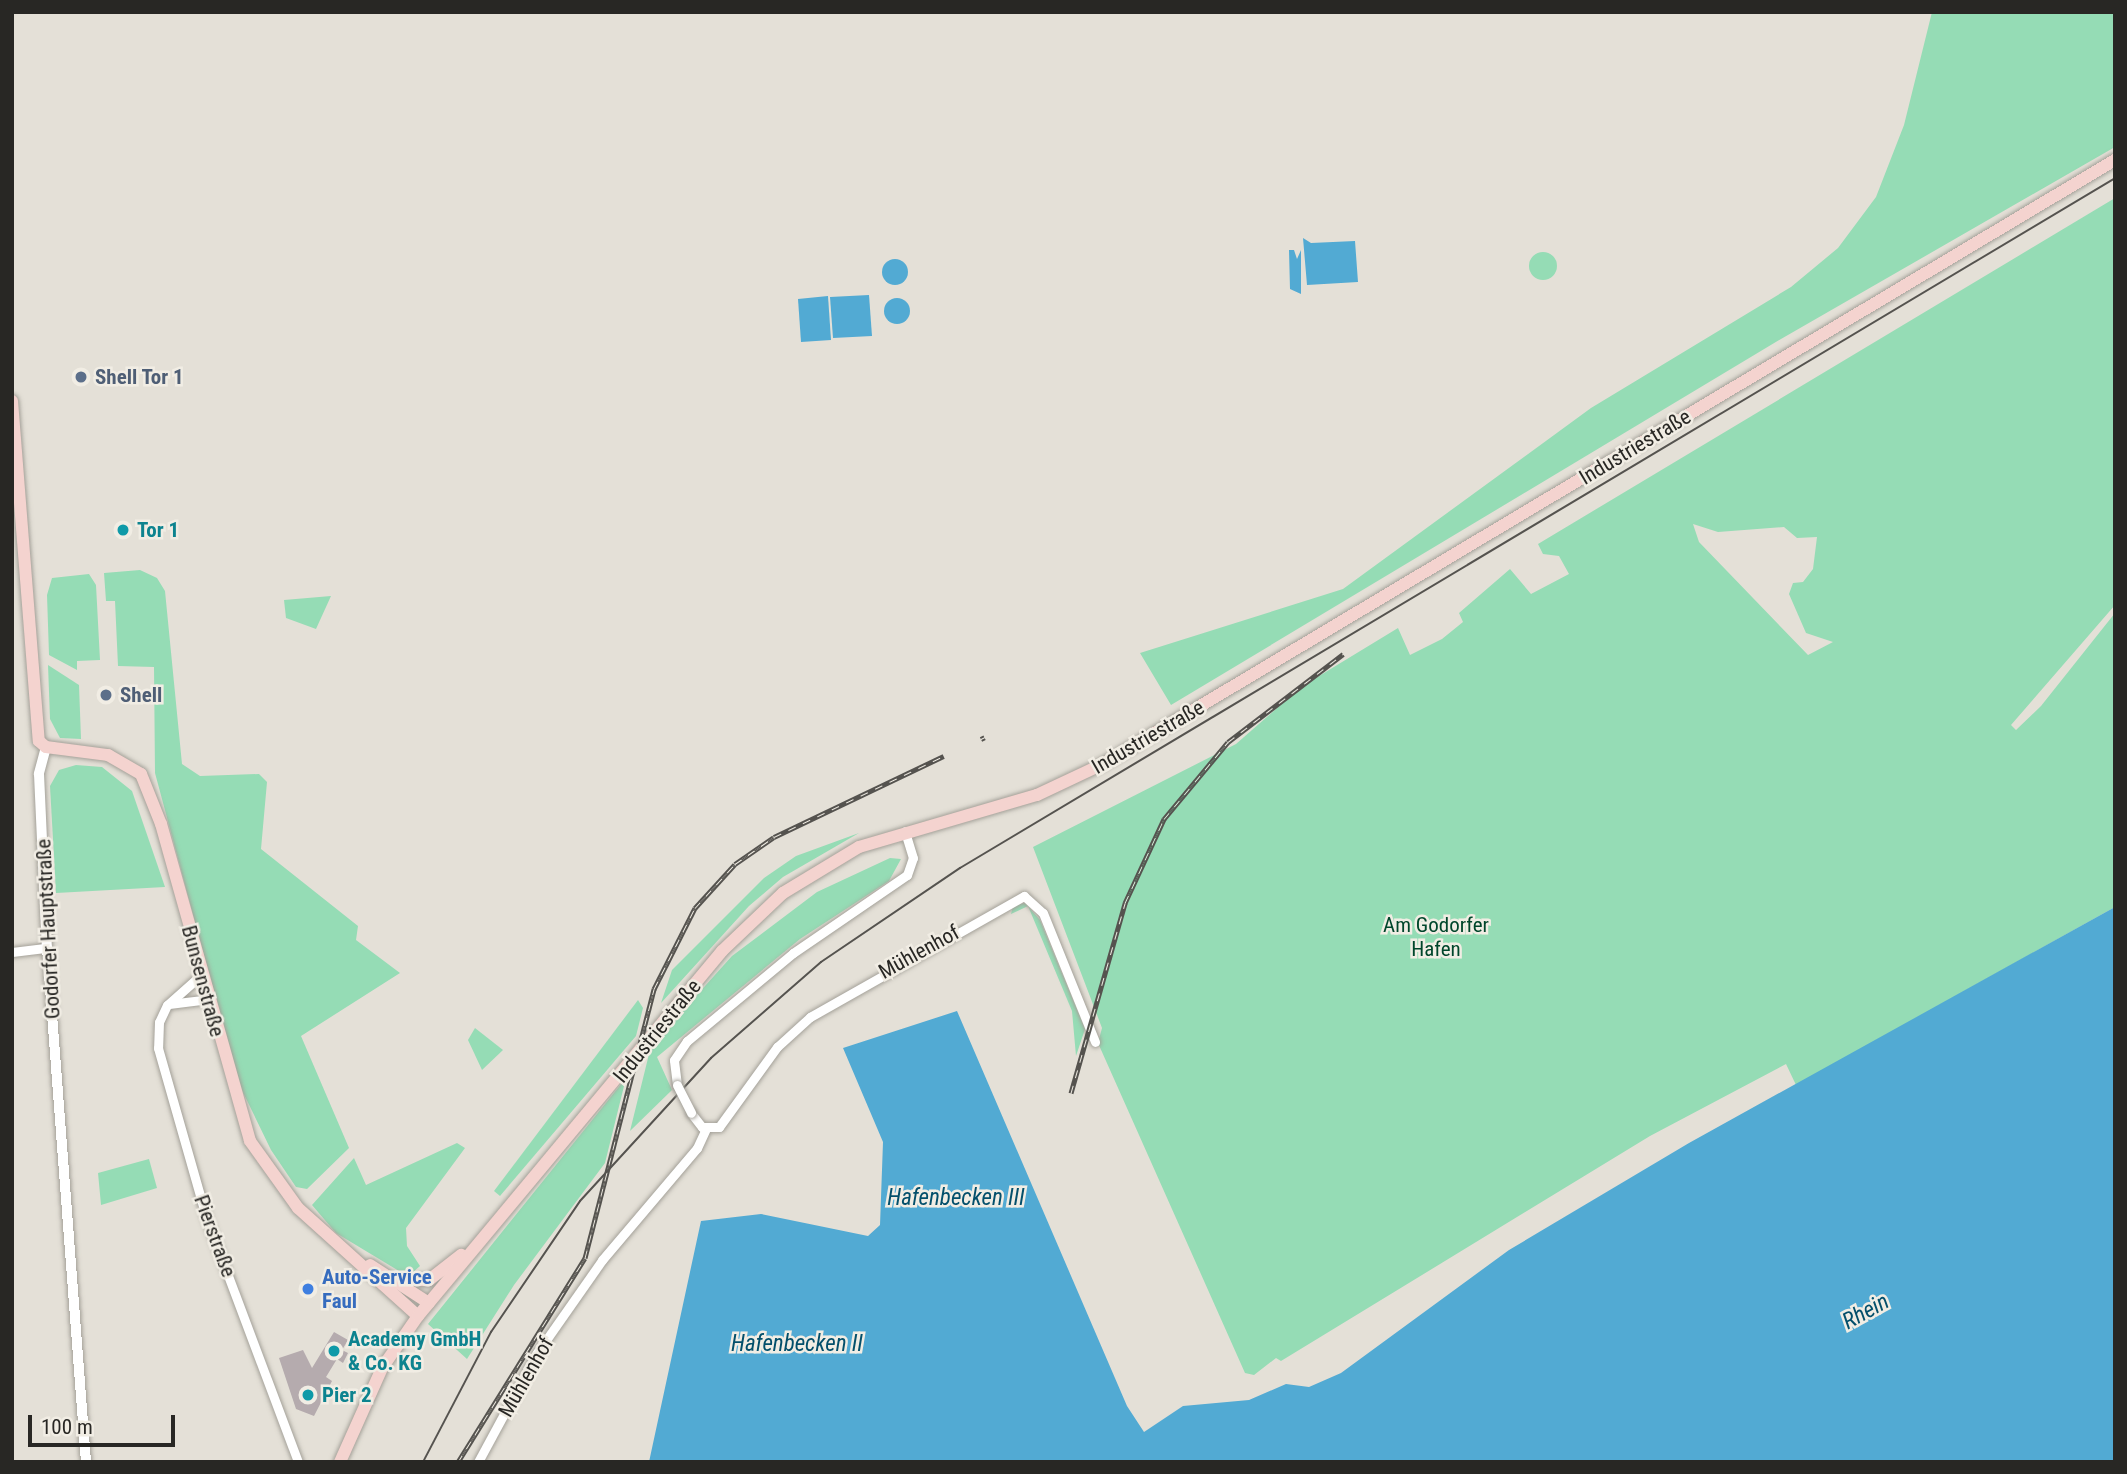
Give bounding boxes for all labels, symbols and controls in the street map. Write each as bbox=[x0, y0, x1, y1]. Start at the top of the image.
place label: Shell Tor 1 bbox=[95, 364, 184, 390]
marker: Shell Tor 1 bbox=[73, 369, 89, 385]
street label: Industriestraße bbox=[1575, 404, 1695, 490]
place label: Tor 1 bbox=[137, 517, 179, 543]
marker: Tor 1 bbox=[115, 522, 131, 538]
place label: Shell bbox=[120, 682, 162, 708]
marker: Shell bbox=[98, 687, 114, 703]
street label: Industriestraße bbox=[1087, 695, 1209, 779]
street label: Godorfer Hauptstraße bbox=[31, 838, 65, 1020]
park label: Am Godorfer Hafen bbox=[1383, 912, 1489, 962]
street label: Mühlenhof bbox=[874, 920, 964, 984]
street label: Bunsenstraße bbox=[176, 923, 230, 1039]
street label: Industriestraße bbox=[608, 974, 706, 1088]
water label: Hafenbecken III bbox=[887, 1184, 1025, 1212]
street label: Pierstraße bbox=[189, 1192, 241, 1280]
place label: Auto-Service Faul bbox=[322, 1264, 432, 1314]
marker: Auto-Service Faul bbox=[300, 1281, 316, 1297]
water label: Rhein bbox=[1838, 1288, 1894, 1336]
place label: Academy GmbH & Co. KG bbox=[348, 1326, 481, 1376]
water label: Hafenbecken II bbox=[731, 1330, 863, 1358]
street label: Mühlenhof bbox=[493, 1332, 559, 1422]
marker: Academy GmbH & Co. KG bbox=[326, 1343, 342, 1359]
place label: Pier 2 bbox=[322, 1382, 372, 1408]
marker: Pier 2 bbox=[300, 1387, 316, 1403]
scale bar bbox=[32, 1400, 178, 1444]
text: 100 m bbox=[41, 1415, 93, 1439]

